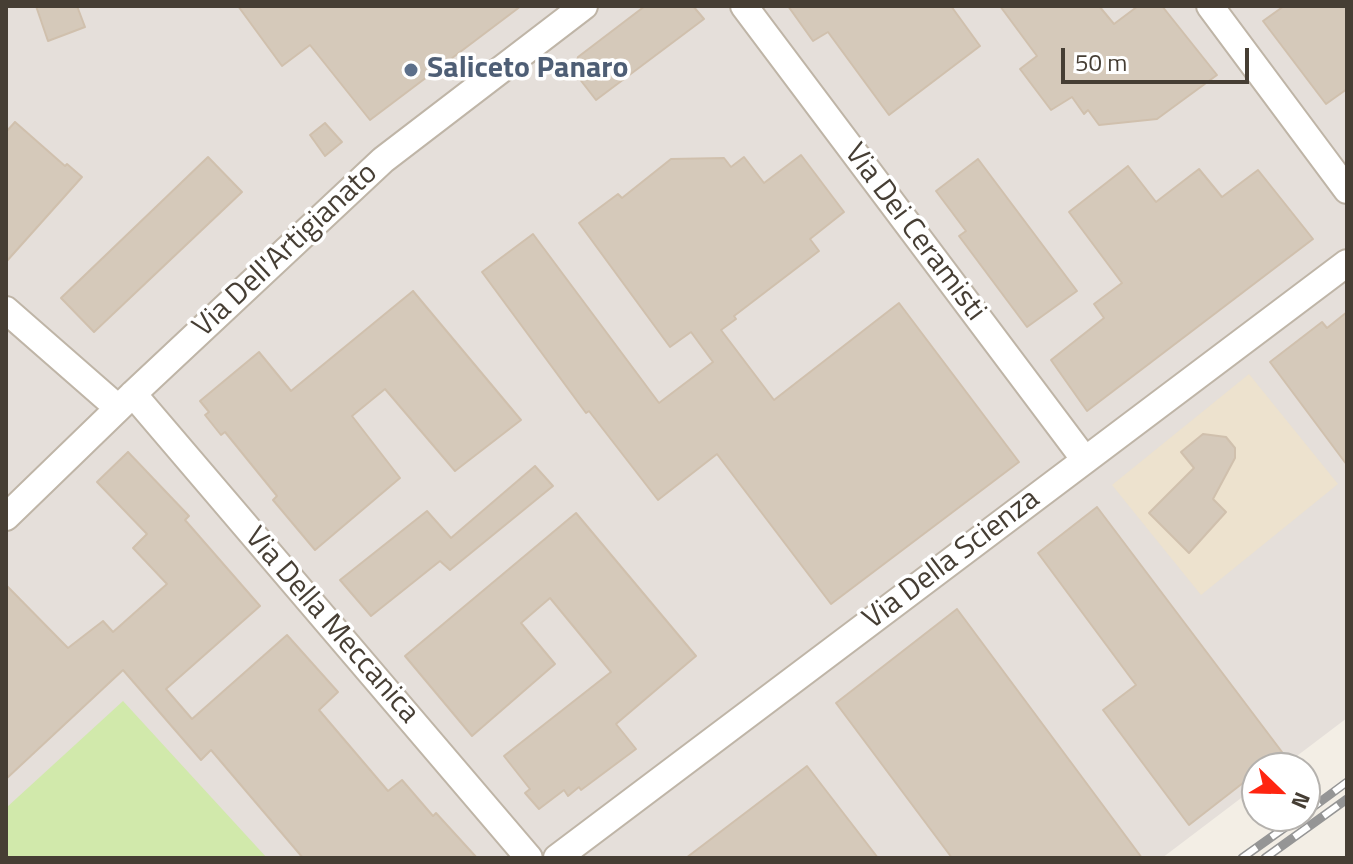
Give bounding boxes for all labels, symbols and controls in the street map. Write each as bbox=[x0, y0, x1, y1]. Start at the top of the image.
scale bar bbox=[1065, 32, 1253, 82]
text: 50 m bbox=[1075, 44, 1127, 80]
place label: Saliceto Panaro bbox=[427, 52, 628, 88]
marker: Saliceto Panaro bbox=[402, 61, 420, 79]
street label: Via Dei Ceramisti bbox=[836, 137, 992, 329]
street label: Via Dell'Artigianato bbox=[186, 156, 386, 346]
street label: Via Della Scienza bbox=[857, 482, 1047, 638]
street label: Via Della Meccanica bbox=[236, 521, 426, 731]
north arrow bbox=[1241, 752, 1321, 832]
text: N bbox=[1283, 787, 1320, 814]

